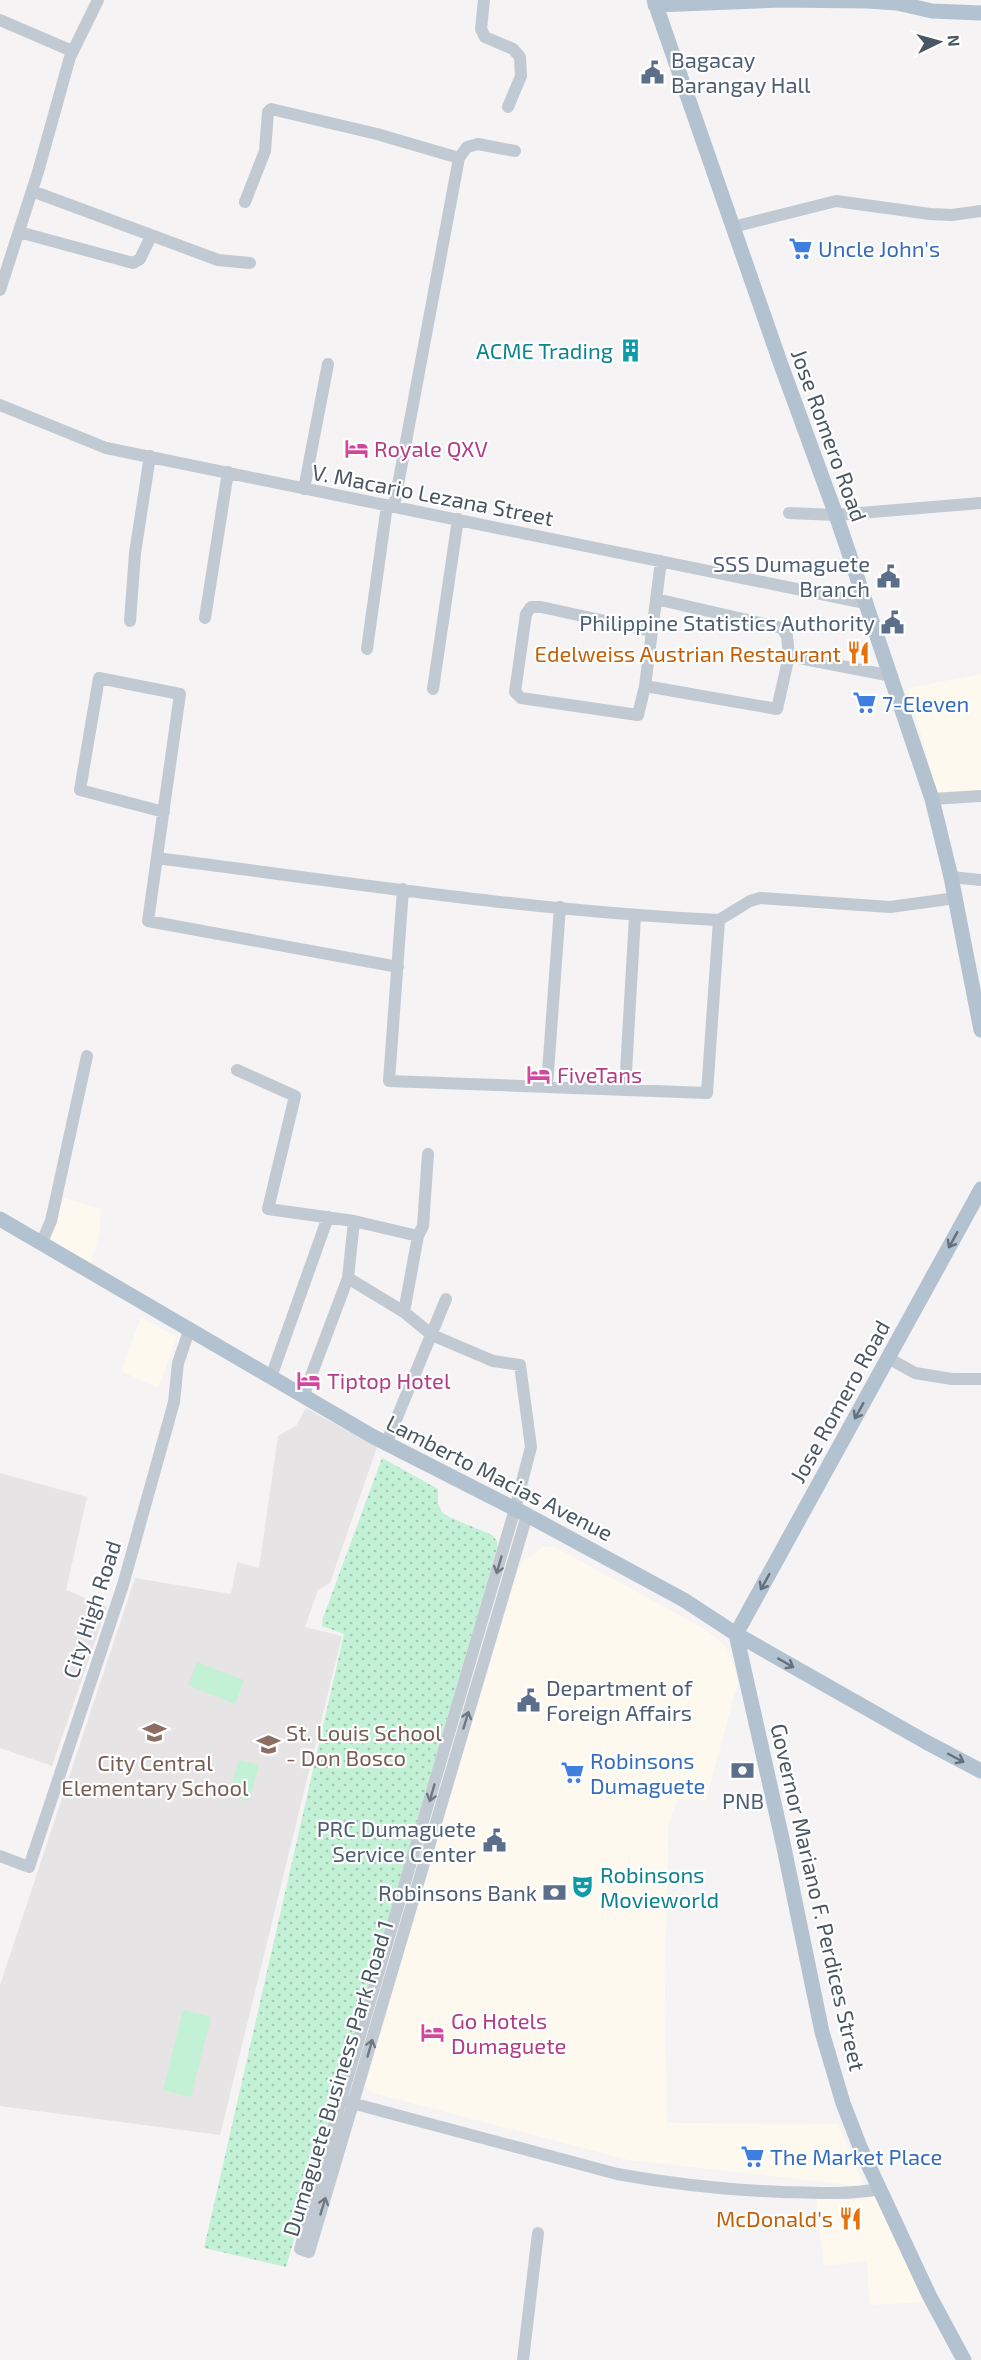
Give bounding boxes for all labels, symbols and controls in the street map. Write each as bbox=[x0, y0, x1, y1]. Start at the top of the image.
north arrow bbox=[909, 12, 969, 72]
text: N bbox=[944, 34, 964, 47]
place label: Bagacay Barangay Hall bbox=[671, 46, 811, 97]
public building icon: Bagacay Barangay Hall bbox=[640, 59, 666, 85]
supermarket icon: Uncle John's bbox=[787, 235, 813, 261]
place label: Uncle John's bbox=[818, 235, 940, 261]
place label: ACME Trading bbox=[476, 337, 613, 363]
building icon: ACME Trading bbox=[618, 337, 644, 363]
street label: Jose Romero Road bbox=[787, 345, 873, 525]
hotel icon: Royale QXV bbox=[343, 435, 369, 461]
place label: Royale QXV bbox=[374, 435, 488, 462]
street label: V. Macario Lezana Street bbox=[310, 458, 556, 530]
place label: SSS Dumaguete Branch bbox=[713, 550, 870, 601]
public building icon: SSS Dumaguete Branch bbox=[875, 563, 901, 589]
place label: Philippine Statistics Authority bbox=[579, 609, 875, 635]
public building icon: Philippine Statistics Authority bbox=[880, 609, 906, 635]
place label: Edelweiss Austrian Restaurant bbox=[535, 640, 841, 666]
restaurant icon: Edelweiss Austrian Restaurant bbox=[846, 640, 872, 666]
supermarket icon: 7-Eleven bbox=[851, 690, 877, 716]
place label: 7-Eleven bbox=[882, 690, 969, 716]
hotel icon: FiveTans bbox=[526, 1061, 552, 1087]
place label: FiveTans bbox=[557, 1061, 642, 1087]
one-way arrow bbox=[947, 1231, 959, 1248]
street label: Jose Romero Road bbox=[784, 1315, 894, 1487]
hotel icon: Tiptop Hotel bbox=[296, 1367, 322, 1393]
place label: Tiptop Hotel bbox=[327, 1367, 451, 1393]
one-way arrow bbox=[853, 1402, 865, 1419]
street label: Lamberto Macias Avenue bbox=[382, 1409, 618, 1545]
street label: City High Road bbox=[57, 1537, 125, 1681]
one-way arrow bbox=[493, 1555, 504, 1574]
one-way arrow bbox=[759, 1573, 771, 1590]
one-way arrow bbox=[778, 1657, 795, 1669]
place label: Department of Foreign Affairs bbox=[546, 1674, 693, 1725]
public building icon: Department of Foreign Affairs bbox=[515, 1687, 541, 1713]
one-way arrow bbox=[461, 1711, 472, 1730]
place label: St. Louis School - Don Bosco bbox=[286, 1719, 442, 1770]
school or university icon: City Central Elementary School bbox=[142, 1720, 168, 1746]
street label: Governor Mariano F. Perdices Street bbox=[766, 1721, 872, 2073]
school or university icon: St. Louis School - Don Bosco bbox=[255, 1732, 281, 1758]
place label: Robinsons Dumaguete bbox=[590, 1747, 705, 1798]
place label: City Central Elementary School bbox=[61, 1749, 249, 1800]
one-way arrow bbox=[947, 1753, 965, 1764]
bank icon: PNB bbox=[730, 1758, 756, 1784]
supermarket icon: Robinsons Dumaguete bbox=[559, 1760, 585, 1786]
one-way arrow bbox=[426, 1783, 437, 1802]
place label: PNB bbox=[722, 1787, 764, 1813]
place label: PRC Dumaguete Service Center bbox=[317, 1815, 476, 1866]
public building icon: PRC Dumaguete Service Center bbox=[481, 1828, 507, 1854]
place label: Robinsons Movieworld bbox=[600, 1861, 719, 1912]
theatre icon: Robinsons Movieworld bbox=[569, 1874, 595, 1900]
place label: Robinsons Bank bbox=[378, 1879, 537, 1905]
bank icon: Robinsons Bank bbox=[542, 1879, 568, 1905]
street label: Dumaguete Business Park Road 1 bbox=[276, 1917, 398, 2239]
place label: Go Hotels Dumaguete bbox=[451, 2007, 566, 2058]
hotel icon: Go Hotels Dumaguete bbox=[420, 2020, 446, 2046]
one-way arrow bbox=[365, 2039, 376, 2058]
supermarket icon: The Market Place bbox=[739, 2143, 765, 2169]
place label: The Market Place bbox=[770, 2143, 942, 2169]
one-way arrow bbox=[318, 2197, 329, 2216]
place label: McDonald's bbox=[716, 2205, 833, 2231]
restaurant icon: McDonald's bbox=[838, 2205, 864, 2231]

